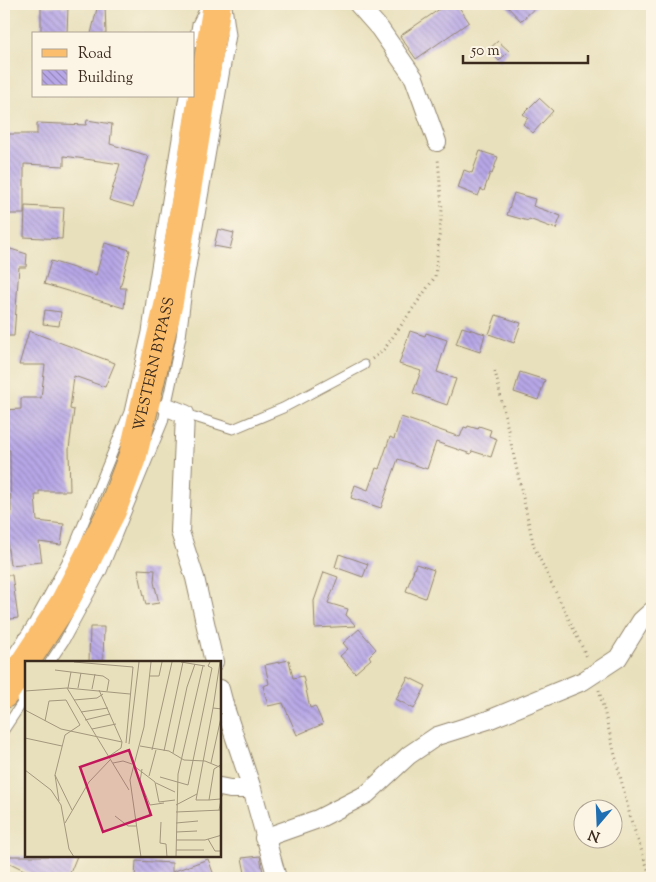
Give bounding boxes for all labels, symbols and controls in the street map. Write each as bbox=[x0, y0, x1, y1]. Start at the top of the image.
legend bbox=[32, 32, 195, 98]
scale bar bbox=[463, 32, 588, 64]
text: 50 m bbox=[470, 41, 500, 62]
text: Road bbox=[78, 44, 112, 65]
text: Building bbox=[78, 68, 133, 89]
street label: WESTERN BYPASS bbox=[128, 296, 180, 433]
inset map bbox=[25, 661, 221, 857]
north arrow bbox=[574, 800, 624, 850]
text: N bbox=[586, 823, 603, 846]

